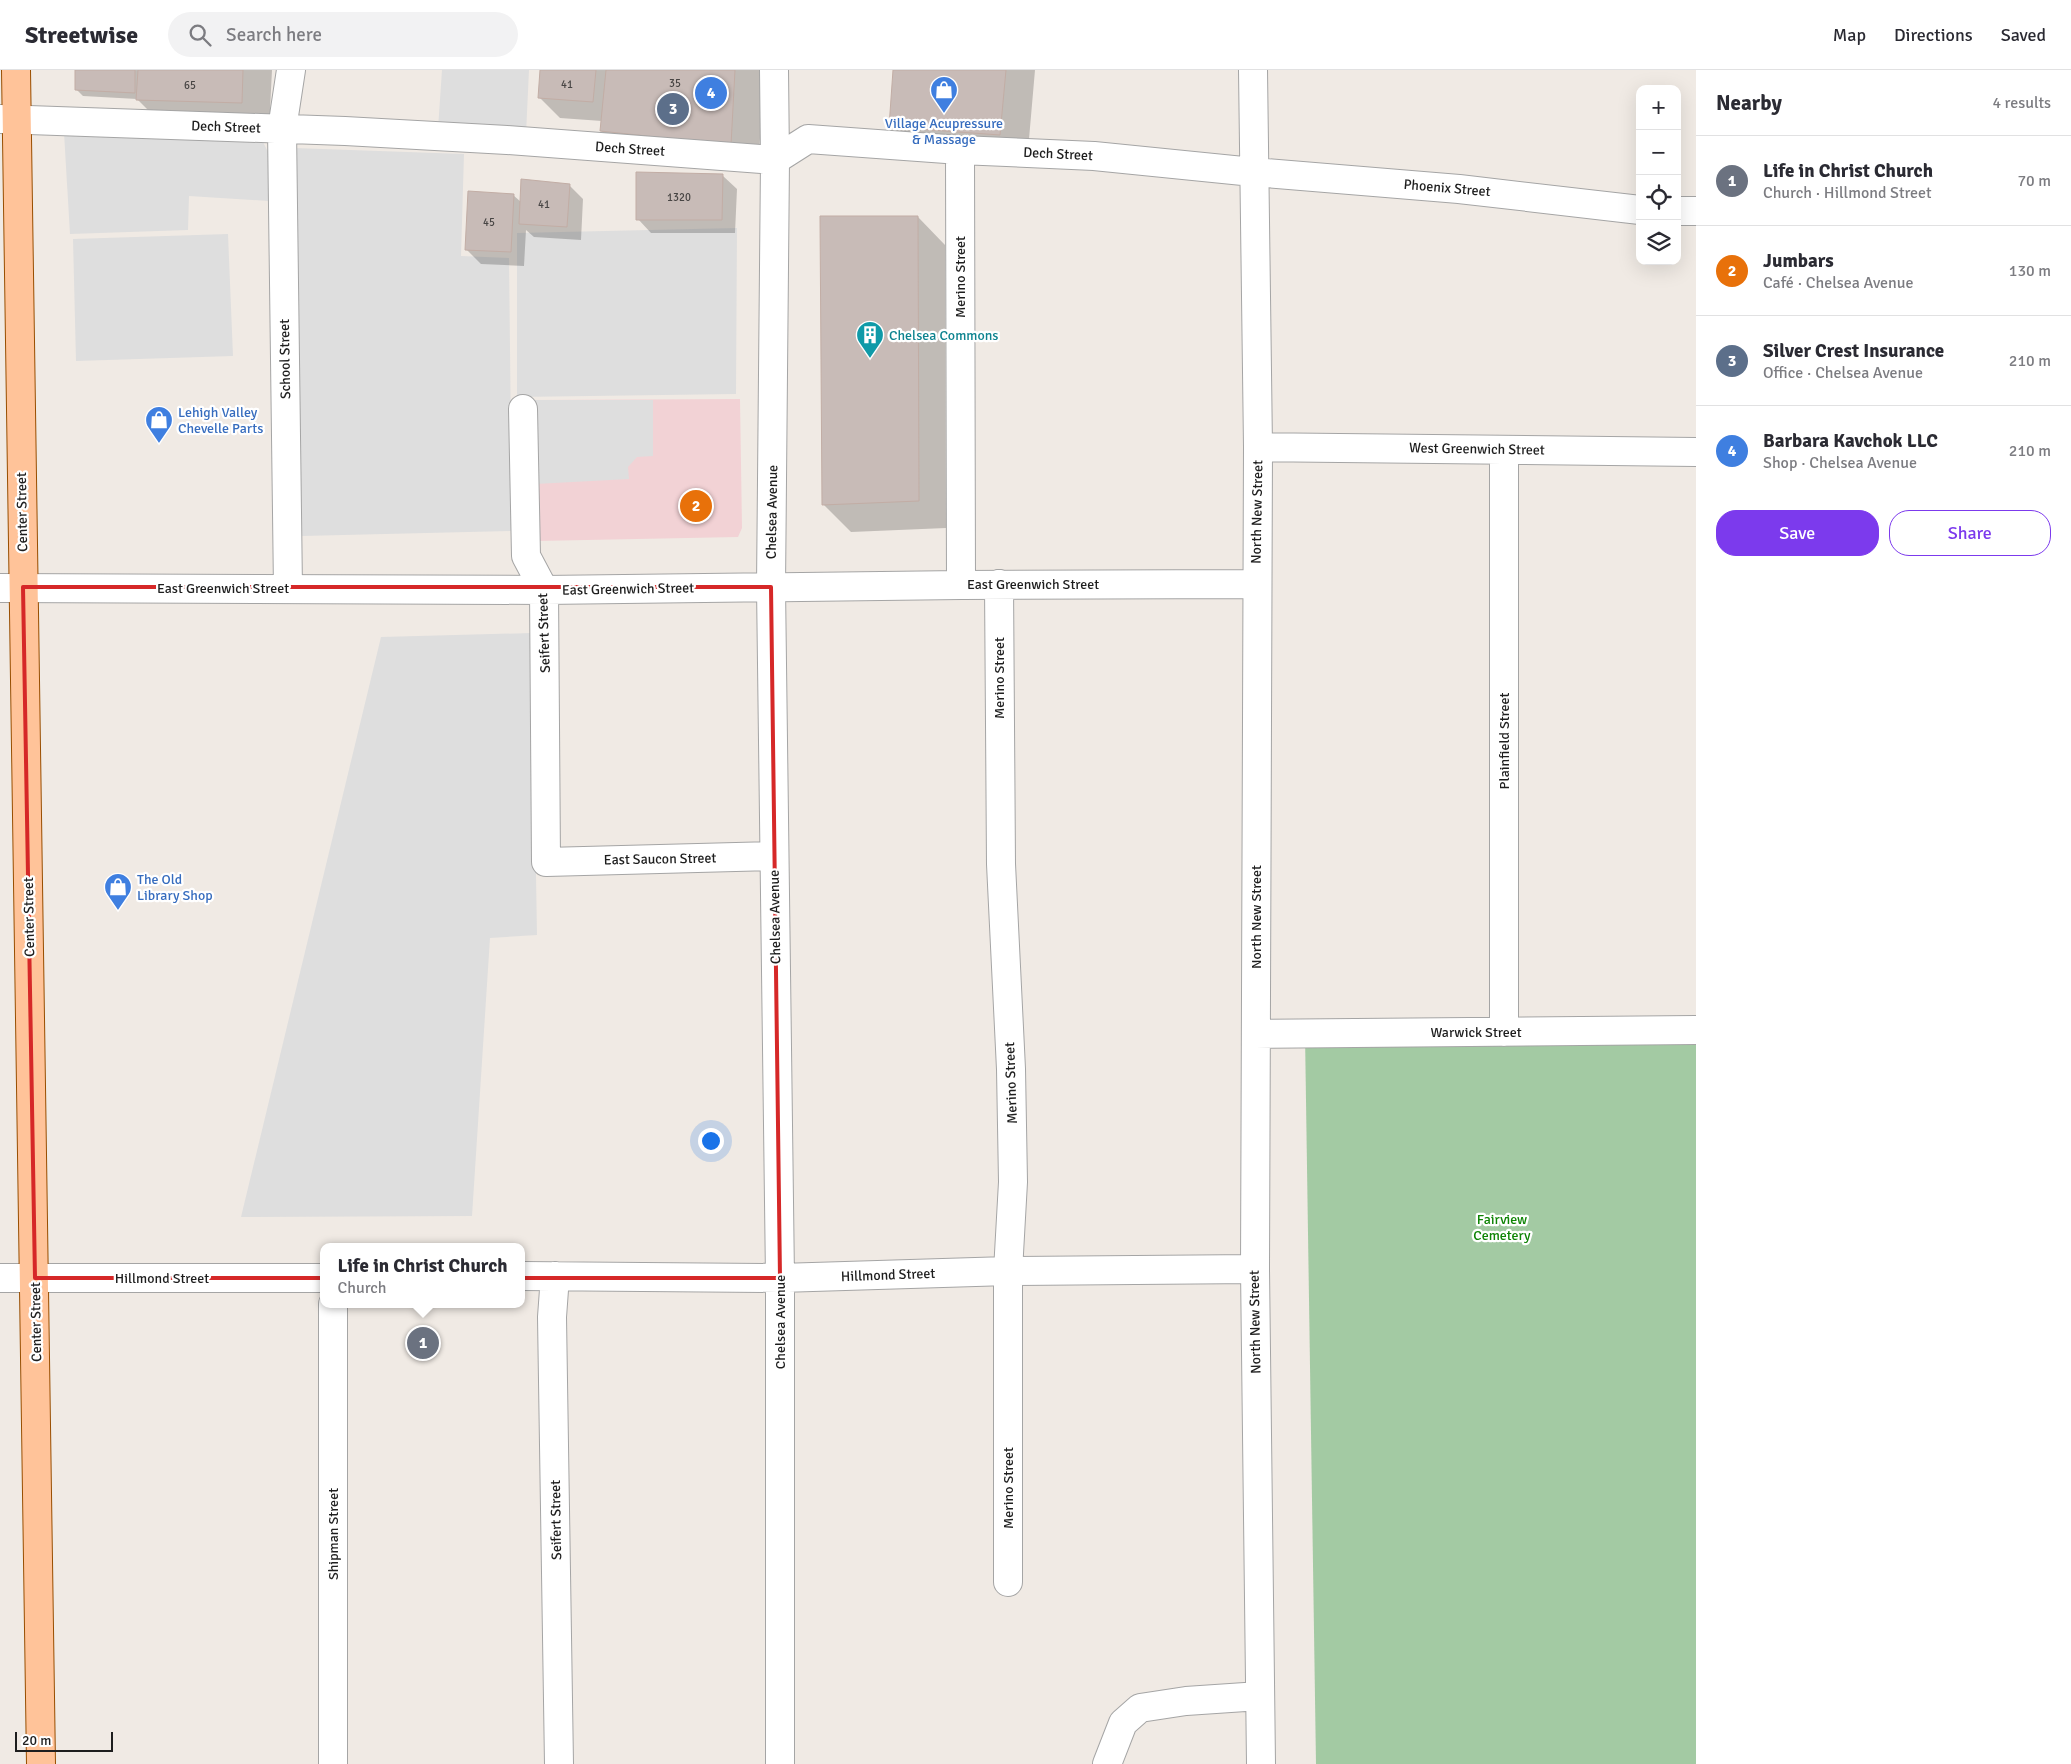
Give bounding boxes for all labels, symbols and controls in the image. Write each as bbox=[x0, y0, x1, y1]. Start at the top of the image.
search box bbox=[168, 12, 518, 57]
text: Streetwise bbox=[25, 20, 138, 50]
icon: search bbox=[186, 21, 214, 49]
text: Search here bbox=[226, 23, 322, 47]
text: Map bbox=[1833, 24, 1866, 46]
text: Directions bbox=[1894, 24, 1973, 46]
text: Saved bbox=[2001, 24, 2046, 46]
pin: 4 bbox=[695, 74, 727, 112]
shop icon: Village Acupressure & Massage bbox=[929, 75, 959, 114]
house number: 35 bbox=[669, 77, 681, 90]
house number: 41 bbox=[561, 78, 573, 91]
house number: 65 bbox=[184, 79, 196, 92]
map controls bbox=[1636, 85, 1681, 265]
button: + bbox=[1636, 85, 1681, 130]
pin: 3 bbox=[657, 90, 689, 128]
text: Nearby bbox=[1716, 90, 1782, 116]
text: 4 results bbox=[1992, 93, 2051, 113]
place label: Village Acupressure & Massage bbox=[885, 115, 1003, 148]
street label: Dech Street bbox=[191, 117, 261, 137]
button: − bbox=[1636, 130, 1681, 175]
street label: Dech Street bbox=[595, 138, 666, 160]
street label: Dech Street bbox=[1023, 144, 1093, 164]
text: Life in Christ Church bbox=[1763, 159, 1933, 183]
text: 1 bbox=[1728, 171, 1736, 191]
text: 70 m bbox=[2017, 171, 2051, 191]
button: locate bbox=[1636, 175, 1681, 220]
street label: Phoenix Street bbox=[1403, 176, 1491, 200]
text: Church · Hillmond Street bbox=[1763, 183, 1932, 203]
house number: 1320 bbox=[667, 191, 691, 204]
house number: 41 bbox=[538, 198, 550, 211]
house number: 45 bbox=[483, 216, 495, 229]
button: layers bbox=[1636, 220, 1681, 265]
street label: Merino Street bbox=[952, 236, 969, 318]
text: Jumbars bbox=[1763, 249, 1834, 273]
text: 2 bbox=[1728, 261, 1736, 281]
text: 130 m bbox=[2009, 261, 2051, 281]
text: Café · Chelsea Avenue bbox=[1763, 273, 1914, 293]
street label: School Street bbox=[276, 319, 294, 399]
building icon: Chelsea Commons bbox=[855, 320, 885, 359]
place label: Chelsea Commons bbox=[889, 327, 999, 344]
text: Silver Crest Insurance bbox=[1763, 339, 1944, 363]
text: 3 bbox=[1728, 351, 1736, 371]
text: 210 m bbox=[2009, 351, 2051, 371]
text: Office · Chelsea Avenue bbox=[1763, 363, 1923, 383]
place label: Lehigh Valley Chevelle Parts bbox=[178, 404, 263, 437]
shop icon: Lehigh Valley Chevelle Parts bbox=[144, 405, 174, 444]
text: Barbara Kavchok LLC bbox=[1763, 429, 1938, 453]
street label: West Greenwich Street bbox=[1409, 439, 1545, 459]
text: 4 bbox=[1728, 441, 1736, 461]
text: 210 m bbox=[2009, 441, 2051, 461]
text: Shop · Chelsea Avenue bbox=[1763, 453, 1917, 473]
street label: North New Street bbox=[1248, 460, 1266, 564]
street label: Chelsea Avenue bbox=[763, 465, 781, 559]
street label: Center Street bbox=[13, 472, 31, 552]
pin: 2 bbox=[680, 487, 712, 525]
button: Save bbox=[1716, 510, 1879, 556]
button: Share bbox=[1889, 510, 2051, 556]
street label: East Greenwich Street bbox=[967, 576, 1099, 593]
street label: East Greenwich Street bbox=[562, 579, 694, 599]
street label: East Greenwich Street bbox=[157, 580, 289, 597]
street label: Seifert Street bbox=[534, 593, 554, 673]
street label: Merino Street bbox=[991, 637, 1008, 719]
street label: Plainfield Street bbox=[1496, 693, 1513, 789]
street label: East Saucon Street bbox=[604, 850, 716, 868]
street label: North New Street bbox=[1248, 865, 1265, 969]
street label: Chelsea Avenue bbox=[766, 870, 784, 964]
place label: The Old Library Shop bbox=[137, 871, 213, 904]
shop icon: The Old Library Shop bbox=[103, 872, 133, 911]
street label: Center Street bbox=[20, 877, 38, 957]
street label: Warwick Street bbox=[1430, 1024, 1522, 1041]
street label: Merino Street bbox=[1001, 1042, 1021, 1124]
your location bbox=[698, 1128, 724, 1154]
park label: Fairview Cemetery bbox=[1473, 1211, 1531, 1244]
popup bbox=[320, 1243, 525, 1308]
text: Life in Christ Church bbox=[338, 1254, 507, 1278]
street label: Hillmond Street bbox=[841, 1265, 936, 1285]
street label: Hillmond Street bbox=[115, 1270, 209, 1287]
street label: North New Street bbox=[1246, 1270, 1264, 1374]
street label: Chelsea Avenue bbox=[772, 1275, 789, 1369]
text: Church bbox=[338, 1278, 386, 1298]
street label: Center Street bbox=[27, 1282, 45, 1362]
pin: 1 bbox=[407, 1324, 439, 1362]
street label: Merino Street bbox=[1000, 1447, 1017, 1529]
street label: Seifert Street bbox=[547, 1480, 565, 1560]
street label: Shipman Street bbox=[325, 1488, 342, 1580]
scale bar bbox=[15, 1729, 112, 1752]
text: 20 m bbox=[22, 1732, 51, 1749]

